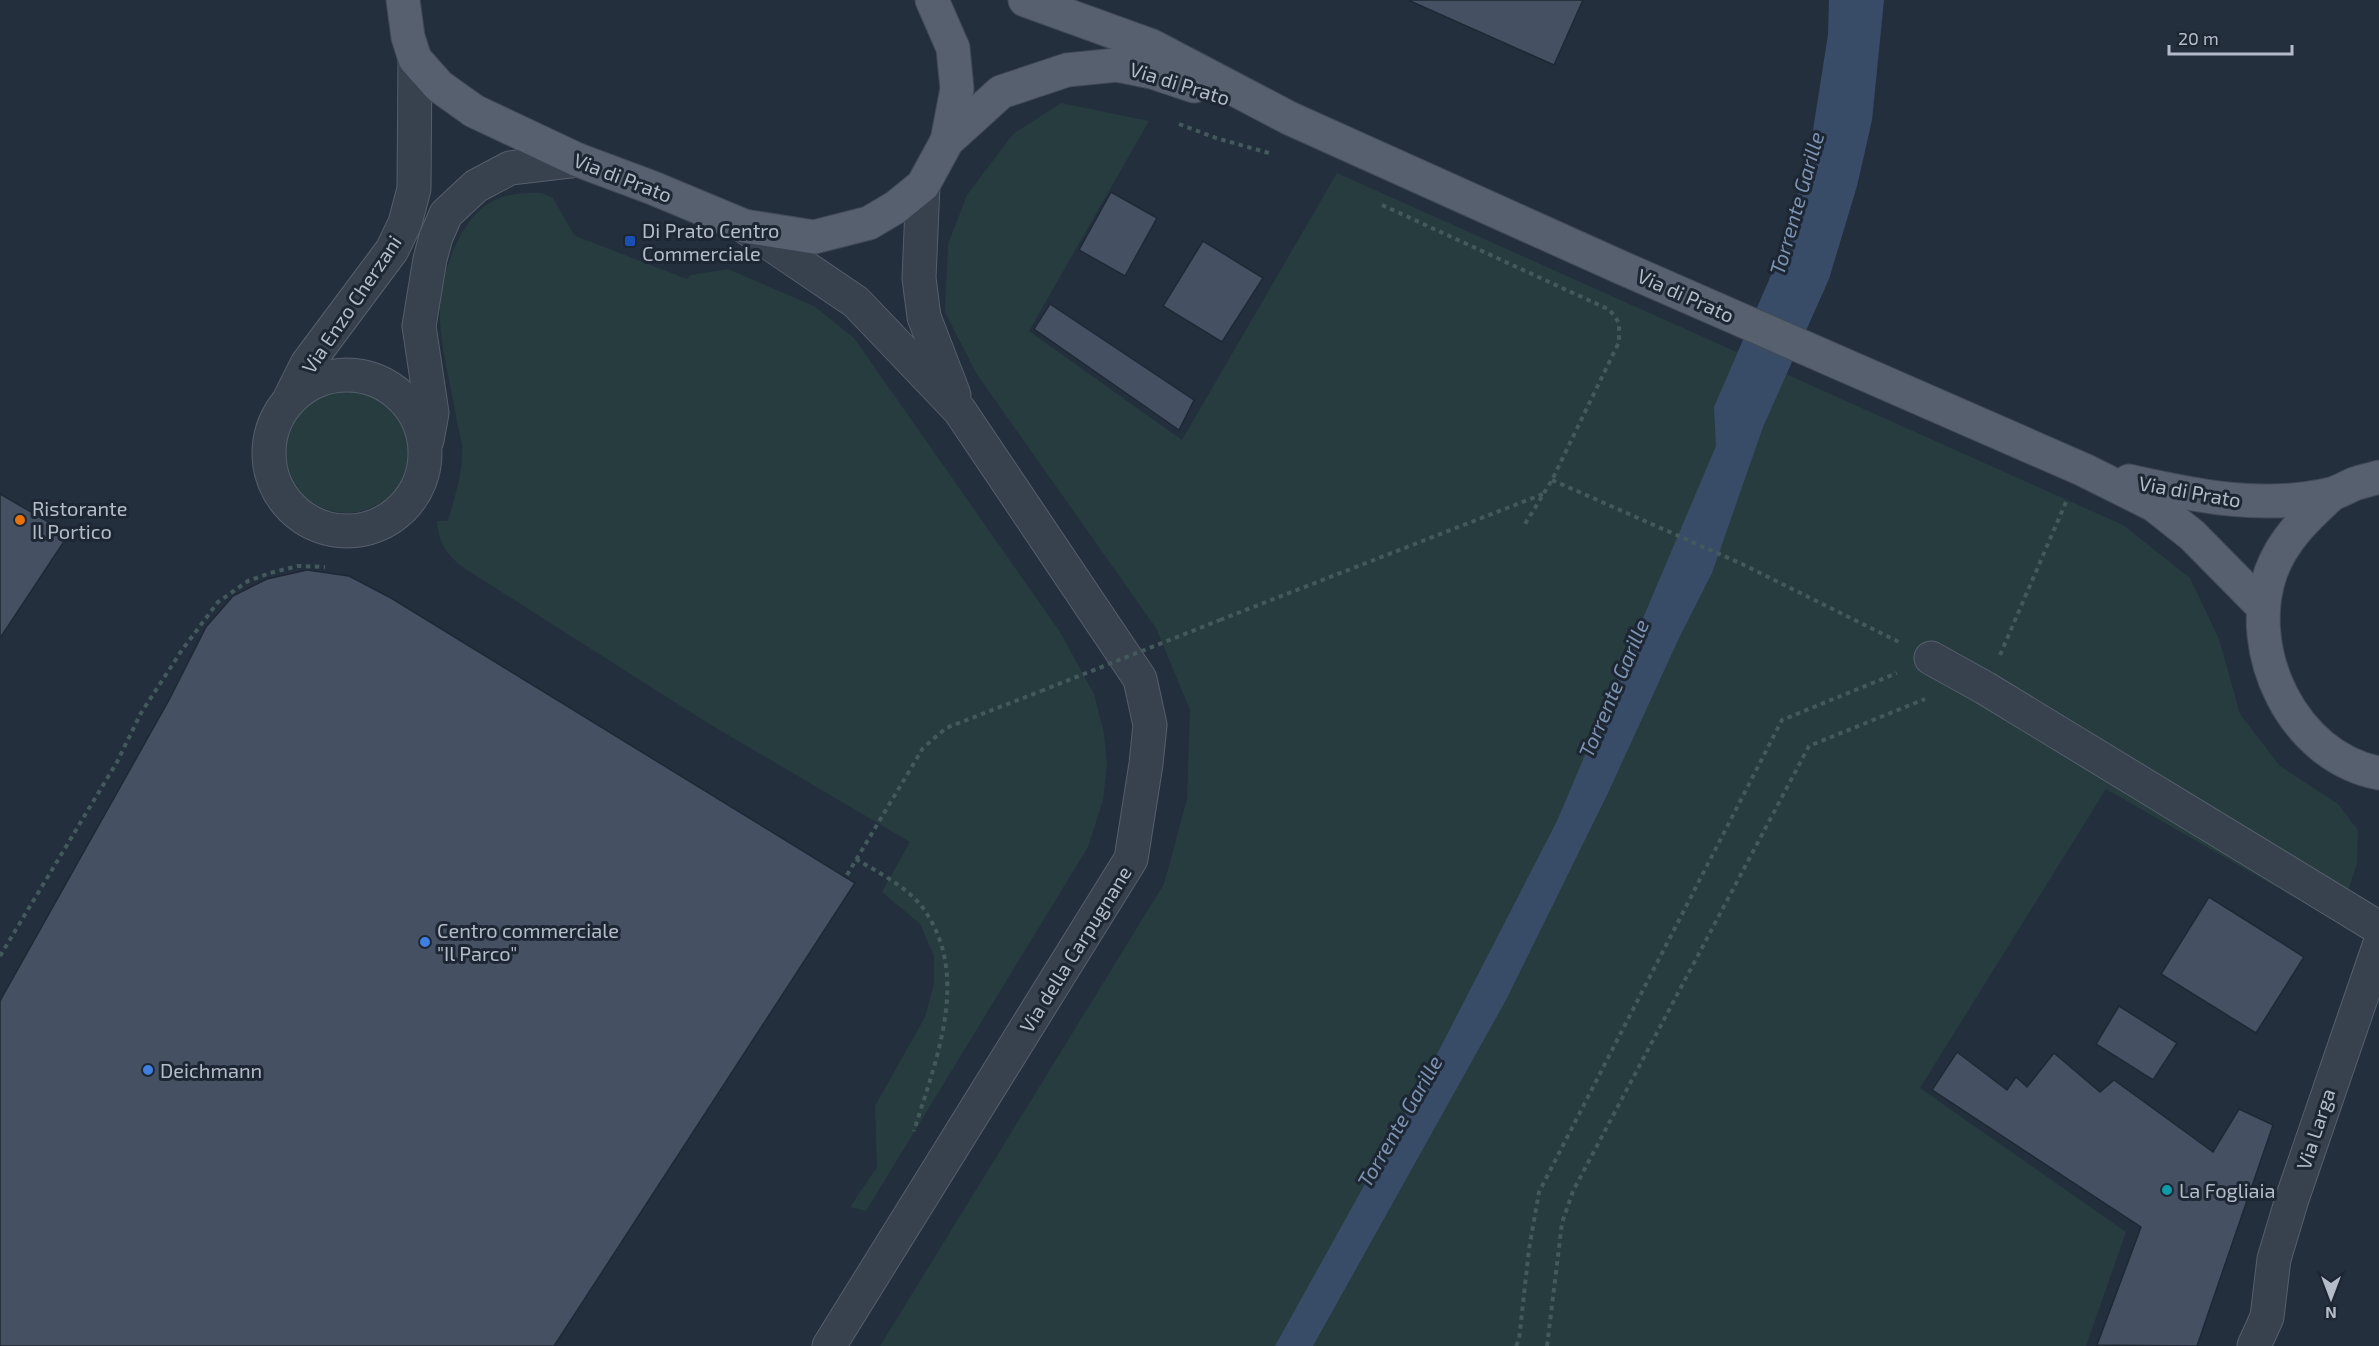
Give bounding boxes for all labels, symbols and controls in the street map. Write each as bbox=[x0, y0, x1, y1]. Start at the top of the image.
scale bar bbox=[2169, 18, 2292, 56]
text: 20 m bbox=[2178, 27, 2219, 49]
street label: Via di Prato bbox=[1127, 56, 1233, 110]
water label: Torrente Garille bbox=[1764, 129, 1828, 277]
street label: Via di Prato bbox=[571, 147, 675, 207]
place label: Di Prato Centro Commerciale bbox=[642, 218, 779, 265]
street label: Via Enzo Cherzani bbox=[296, 231, 406, 377]
marker: Di Prato Centro Commerciale bbox=[623, 234, 637, 248]
street label: Via di Prato bbox=[1634, 263, 1738, 327]
street label: Via di Prato bbox=[2137, 470, 2243, 512]
place label: Ristorante Il Portico bbox=[32, 496, 127, 543]
marker: Ristorante Il Portico bbox=[13, 513, 27, 527]
water label: Torrente Garille bbox=[1573, 615, 1653, 761]
street label: Via della Carpugnane bbox=[1014, 861, 1136, 1037]
place label: Centro commerciale "Il Parco" bbox=[437, 918, 619, 965]
marker: Centro commerciale "Il Parco" bbox=[418, 935, 432, 949]
water label: Torrente Garille bbox=[1351, 1051, 1447, 1191]
place label: Deichmann bbox=[160, 1058, 262, 1082]
marker: Deichmann bbox=[141, 1063, 155, 1077]
street label: Via Larga bbox=[2291, 1085, 2339, 1173]
place label: La Fogliaia bbox=[2179, 1178, 2276, 1202]
marker: La Fogliaia bbox=[2160, 1183, 2174, 1197]
north arrow bbox=[2301, 1268, 2361, 1328]
text: N bbox=[2325, 1304, 2337, 1323]

